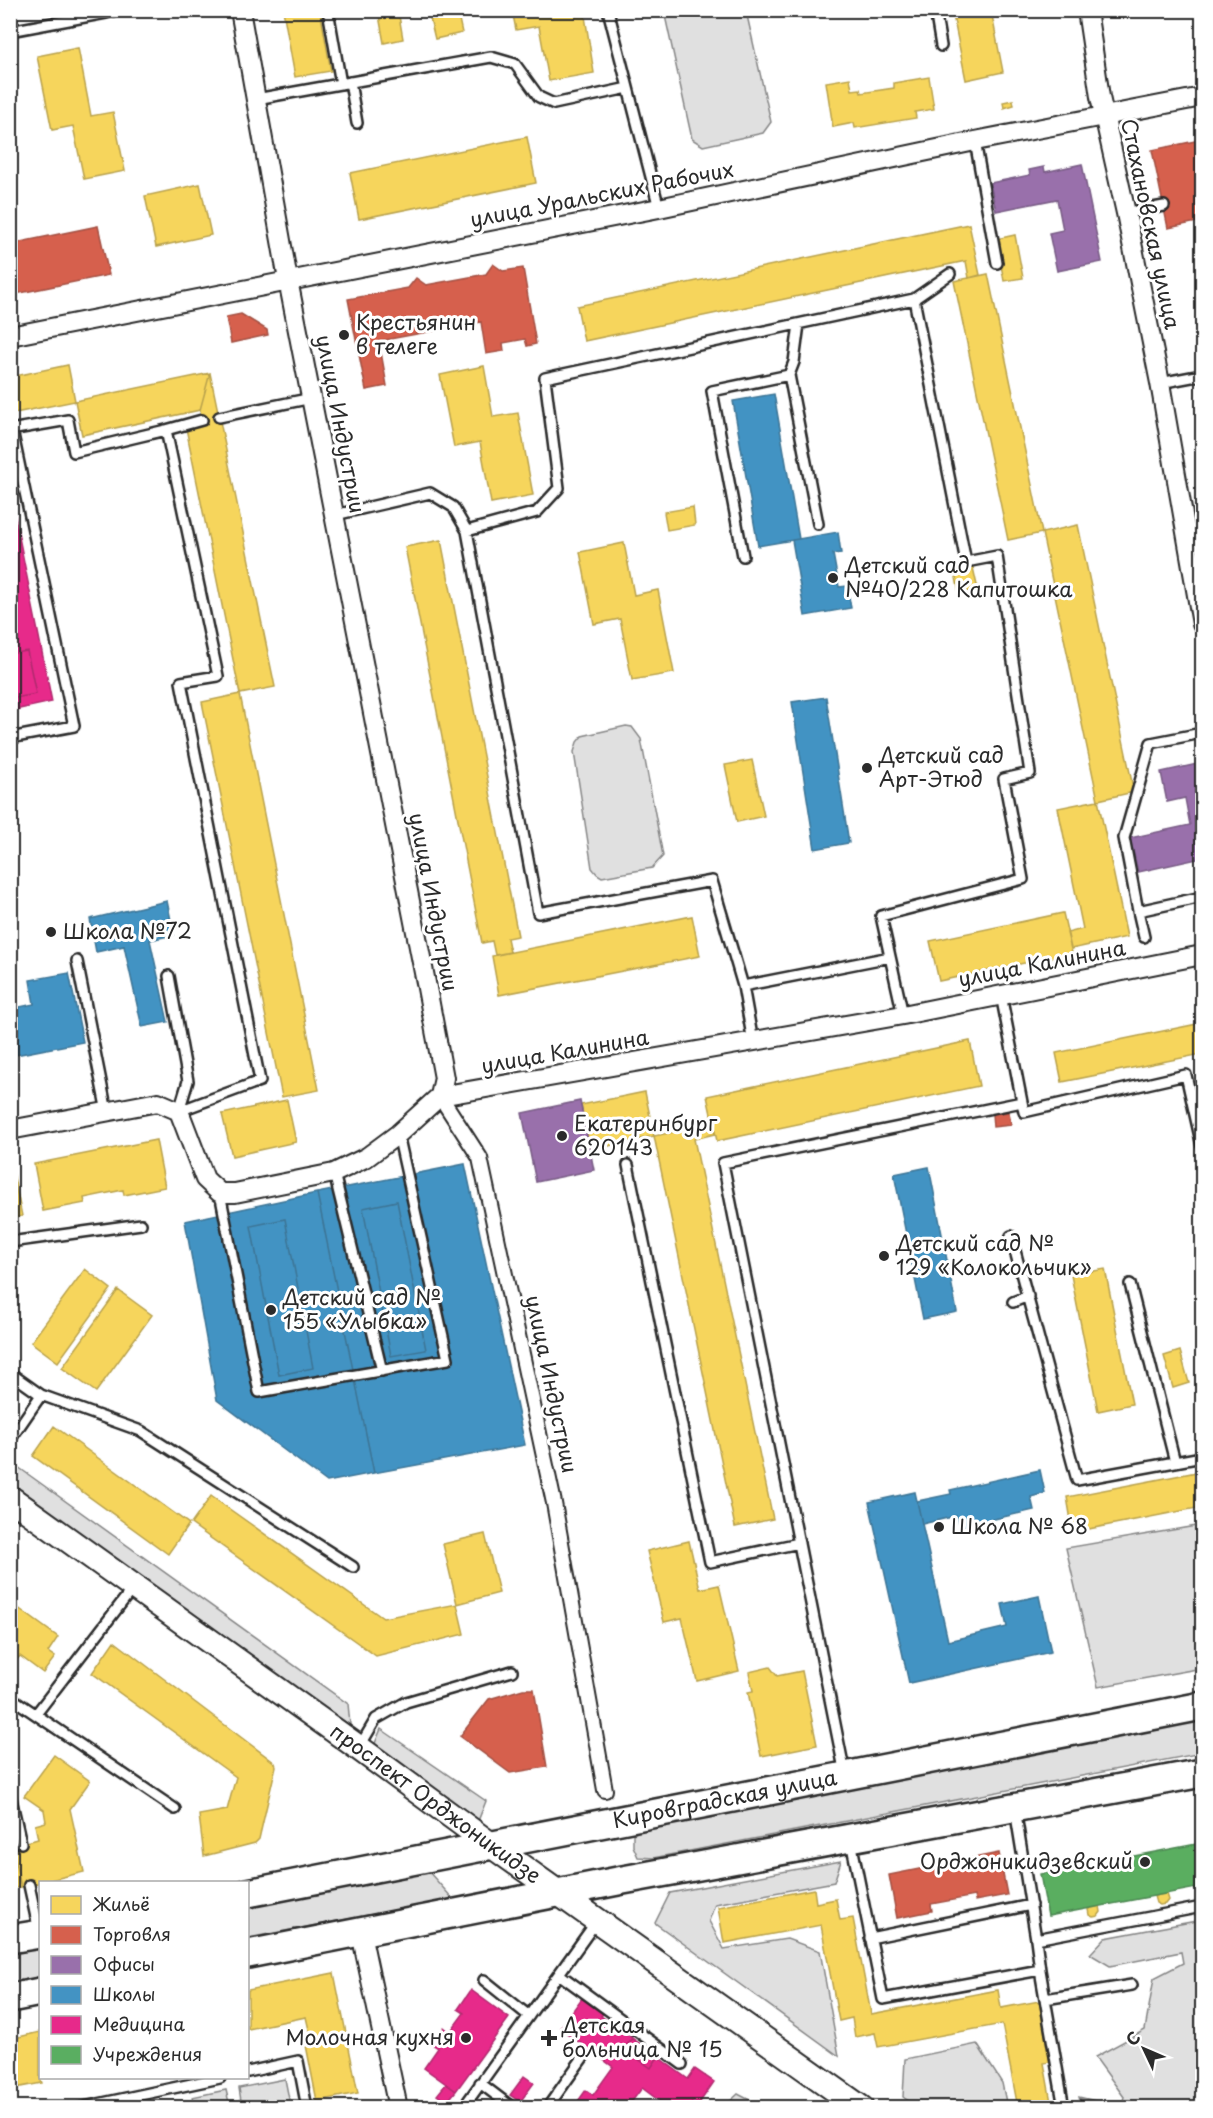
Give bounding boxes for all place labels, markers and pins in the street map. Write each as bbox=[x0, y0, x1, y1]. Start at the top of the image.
place label: Крестьянин в телеге bbox=[356, 305, 476, 361]
marker: Крестьянин в телеге bbox=[337, 328, 351, 342]
place label: Детский сад №40/228 Капитошка bbox=[844, 548, 1073, 604]
marker: Детский сад №40/228 Капитошка bbox=[826, 571, 840, 585]
place label: Детский сад Арт-Этюд bbox=[878, 738, 1004, 794]
marker: Детский сад Арт-Этюд bbox=[860, 761, 874, 775]
place label: Школа №72 bbox=[63, 914, 192, 946]
marker: Школа №72 bbox=[44, 925, 58, 939]
place label: Екатеринбург 620143 bbox=[574, 1106, 718, 1162]
marker: Екатеринбург 620143 bbox=[555, 1129, 569, 1143]
place label: Детский сад № 129 «Колокольчик» bbox=[895, 1226, 1092, 1282]
marker: Детский сад № 129 «Колокольчик» bbox=[877, 1249, 891, 1263]
place label: Детский сад № 155 «Улыбка» bbox=[282, 1280, 441, 1336]
marker: Детский сад № 155 «Улыбка» bbox=[264, 1303, 278, 1317]
place label: Школа № 68 bbox=[951, 1509, 1088, 1541]
marker: Школа № 68 bbox=[932, 1520, 946, 1534]
place label: Орджоникидзевский bbox=[920, 1844, 1133, 1876]
marker: Орджоникидзевский bbox=[1138, 1855, 1152, 1869]
place label: Детская больница № 15 bbox=[561, 2008, 723, 2064]
place label: Молочная кухня bbox=[286, 2020, 454, 2052]
marker: Детская больница № 15 bbox=[540, 2029, 558, 2047]
marker: Молочная кухня bbox=[459, 2031, 473, 2045]

